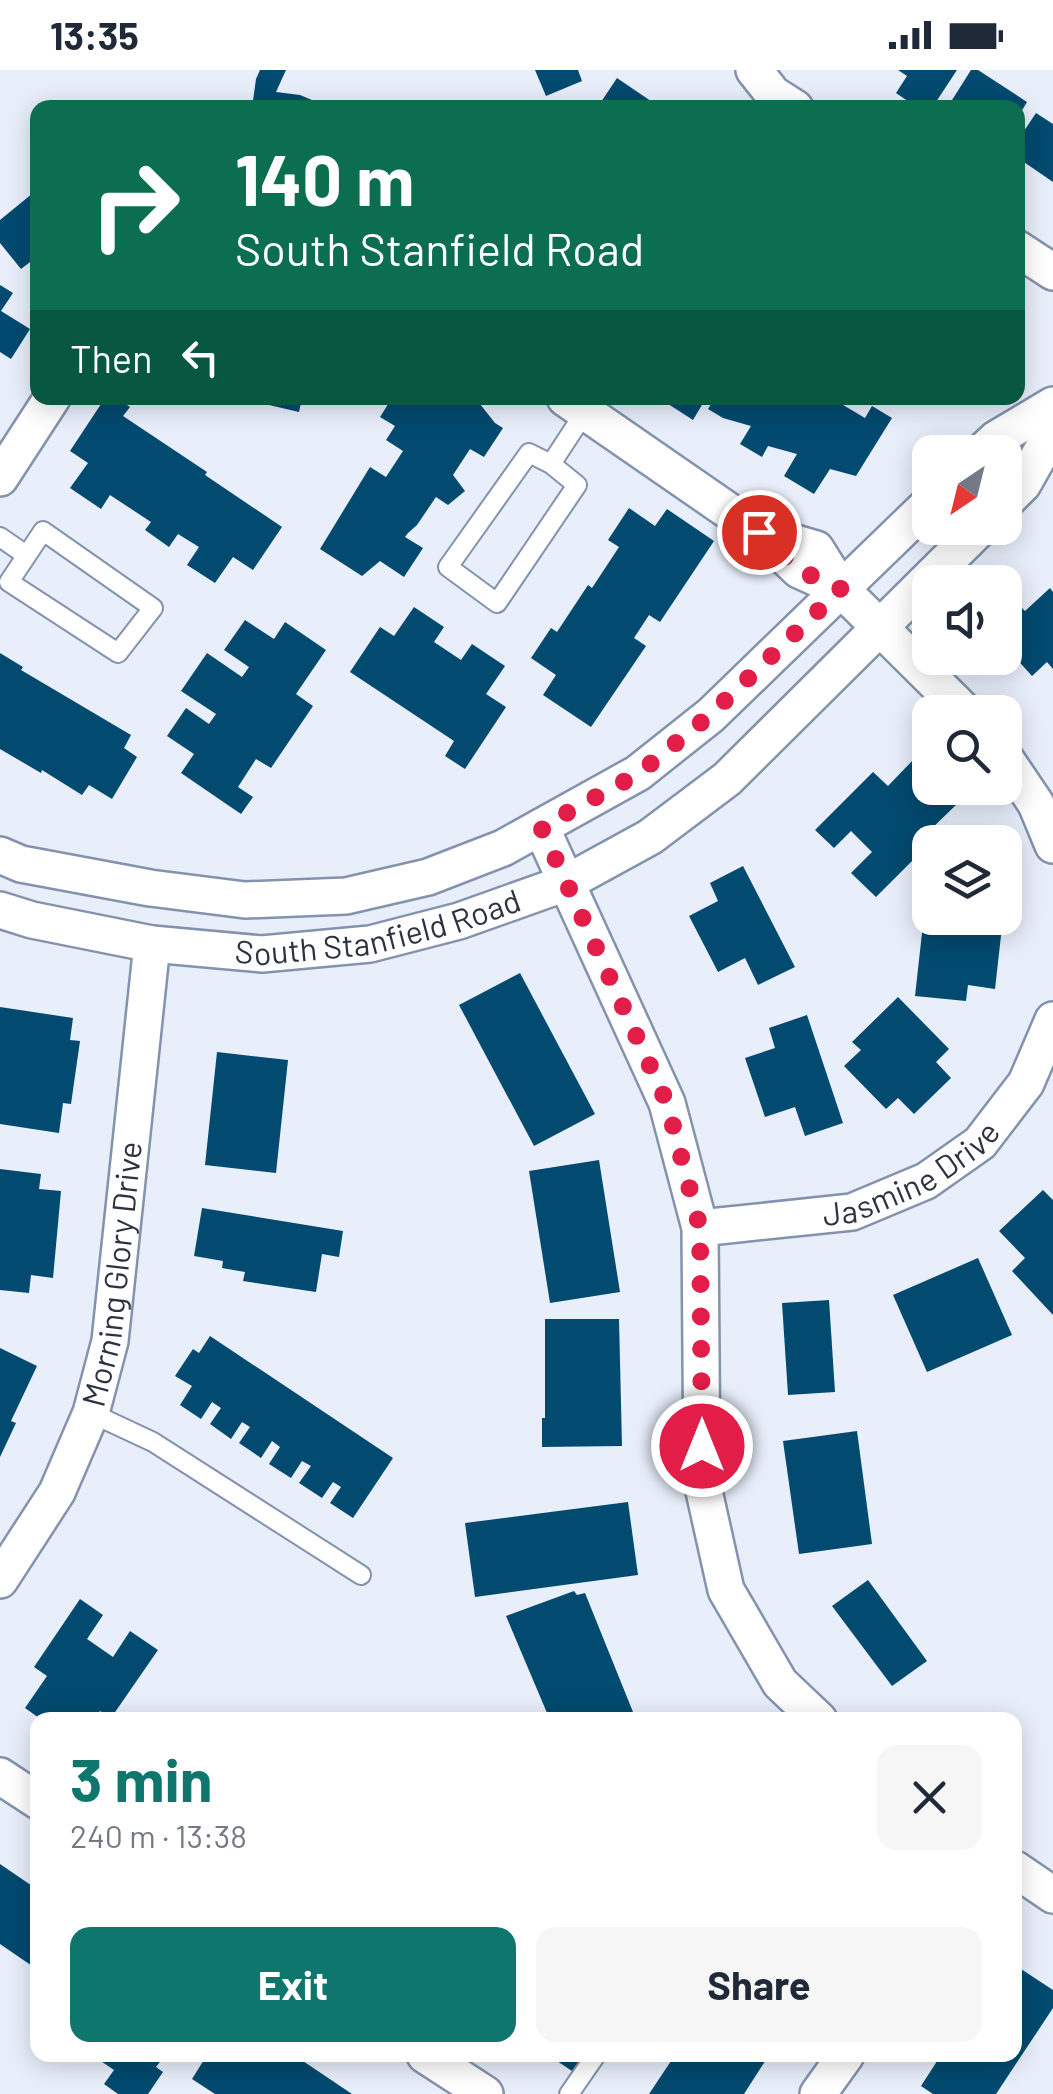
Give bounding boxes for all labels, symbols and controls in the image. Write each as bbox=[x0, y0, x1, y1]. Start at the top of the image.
text: 13:35 bbox=[50, 12, 139, 58]
text: 140 m bbox=[235, 136, 414, 220]
icon: right bbox=[70, 140, 200, 270]
text: South Stanfield Road bbox=[235, 221, 644, 275]
icon: left bbox=[173, 330, 228, 385]
text: Then bbox=[70, 335, 153, 381]
north arrow bbox=[912, 435, 1022, 545]
map controls bbox=[912, 435, 1022, 935]
pin bbox=[717, 490, 802, 575]
icon: arrive bbox=[732, 505, 787, 560]
button: sound bbox=[912, 565, 1022, 675]
button: search bbox=[912, 695, 1022, 805]
button: layers bbox=[912, 825, 1022, 935]
street label: South Stanfield Road bbox=[234, 880, 525, 972]
street label: Jasmine Drive bbox=[821, 1113, 1006, 1232]
street label: Morning Glory Drive bbox=[73, 1139, 148, 1410]
position arrow bbox=[650, 1394, 754, 1498]
text: 3 min bbox=[70, 1742, 213, 1814]
button: close bbox=[877, 1745, 982, 1850]
text: 240 m · 13:38 bbox=[70, 1816, 247, 1854]
button: Exit bbox=[70, 1927, 516, 2042]
button: Share bbox=[536, 1927, 982, 2042]

